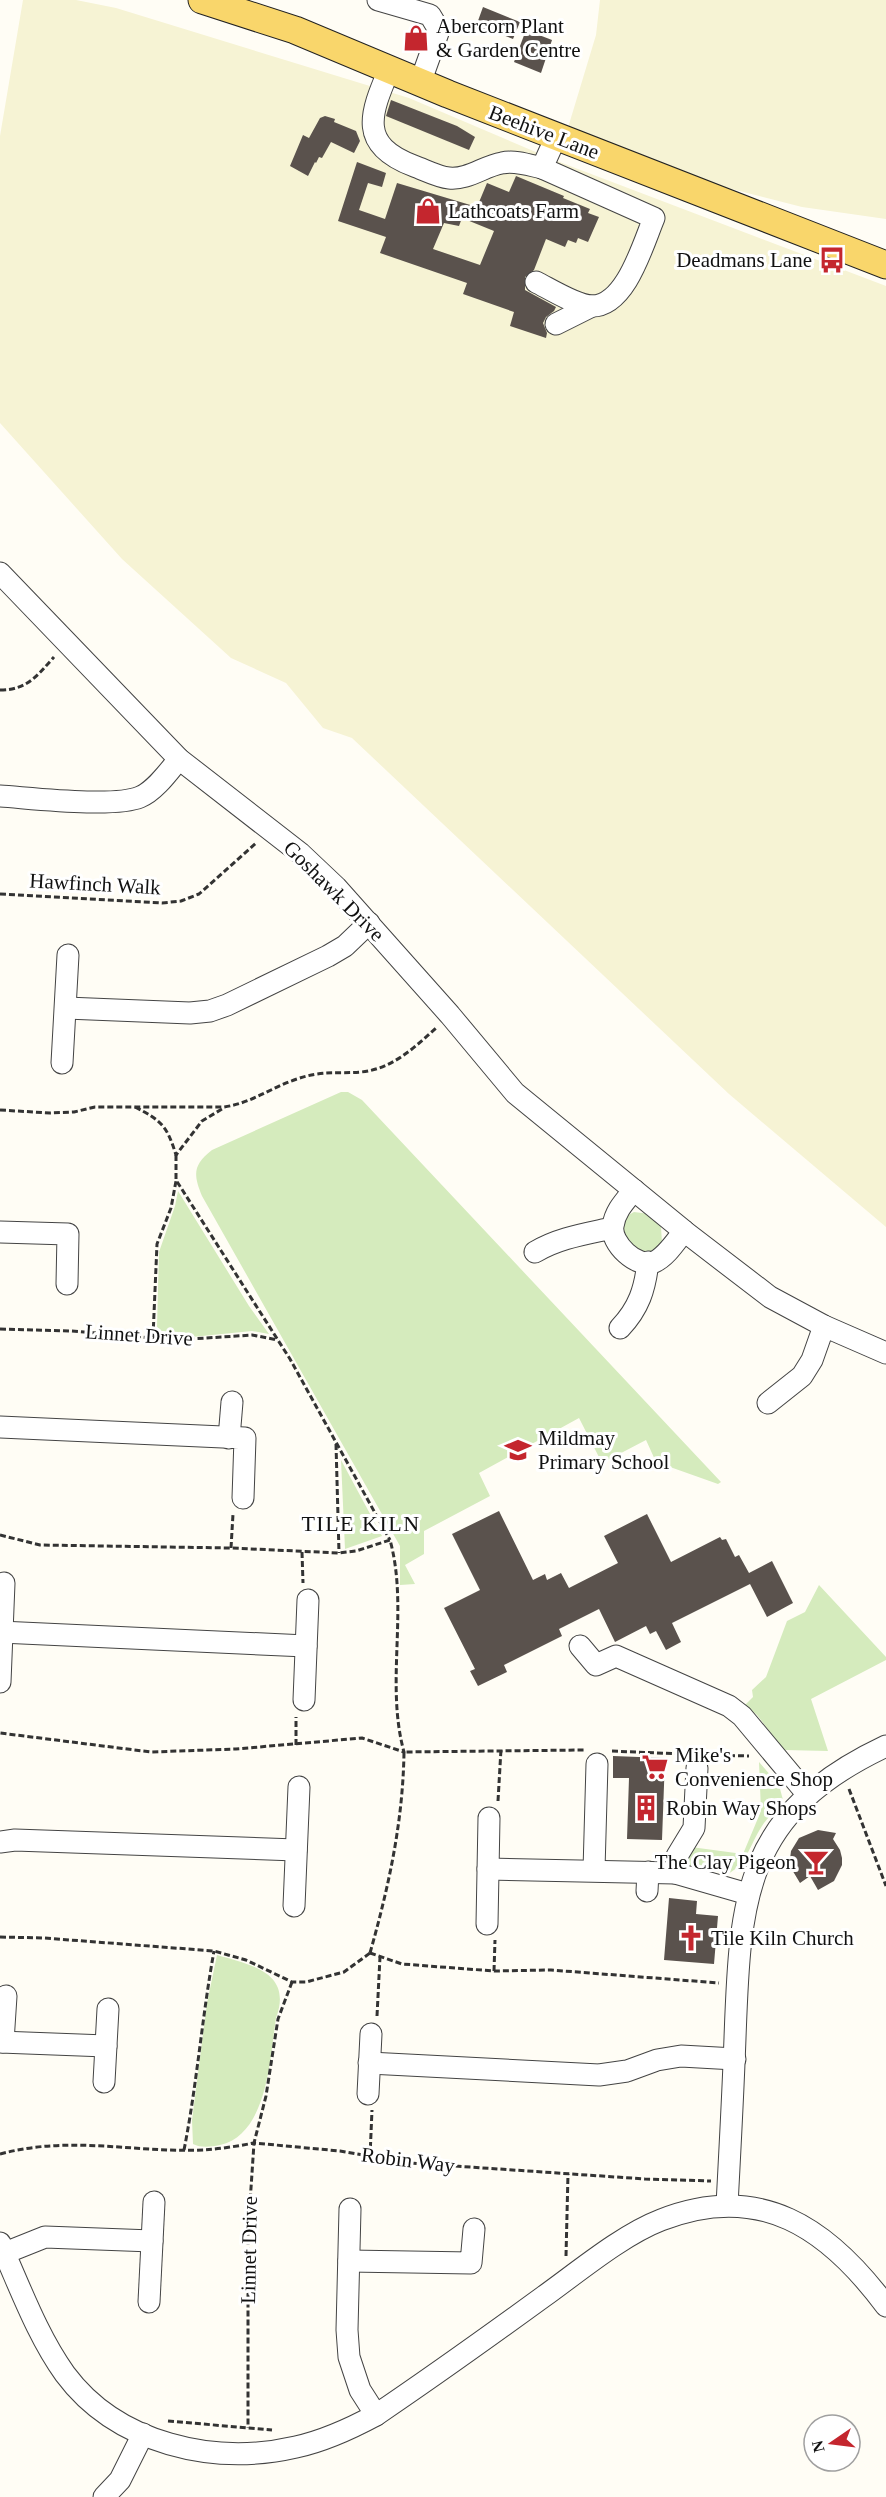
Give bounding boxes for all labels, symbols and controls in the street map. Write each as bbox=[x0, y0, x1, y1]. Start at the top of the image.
place label: Abercorn Plant & Garden Centre bbox=[436, 14, 581, 62]
shop icon: Abercorn Plant & Garden Centre bbox=[401, 23, 431, 53]
street label: Beehive Lane bbox=[486, 100, 602, 164]
shop icon: Lathcoats Farm bbox=[413, 196, 443, 226]
place label: Lathcoats Farm bbox=[448, 199, 579, 223]
bus stop icon: Deadmans Lane bbox=[817, 245, 847, 275]
place label: Deadmans Lane bbox=[676, 248, 812, 272]
street label: Goshawk Drive bbox=[279, 836, 389, 946]
street label: Hawfinch Walk bbox=[29, 869, 162, 899]
street label: Linnet Drive bbox=[84, 1319, 194, 1351]
place label: Mildmay Primary School bbox=[538, 1426, 669, 1474]
school or university icon: Mildmay Primary School bbox=[503, 1435, 533, 1465]
district label: TILE KILN bbox=[301, 1511, 421, 1536]
place label: Mike's Convenience Shop bbox=[675, 1743, 833, 1791]
supermarket icon: Mike's Convenience Shop bbox=[640, 1752, 670, 1782]
building icon: Robin Way Shops bbox=[631, 1793, 661, 1823]
place label: Robin Way Shops bbox=[666, 1796, 817, 1820]
bar icon: The Clay Pigeon bbox=[801, 1847, 831, 1877]
place label: The Clay Pigeon bbox=[655, 1850, 796, 1874]
church icon: Tile Kiln Church bbox=[676, 1923, 706, 1953]
place label: Tile Kiln Church bbox=[711, 1926, 854, 1950]
street label: Robin Way bbox=[360, 2142, 457, 2178]
street label: Linnet Drive bbox=[236, 2196, 262, 2304]
north arrow bbox=[802, 2413, 862, 2473]
text: N bbox=[808, 2438, 828, 2454]

